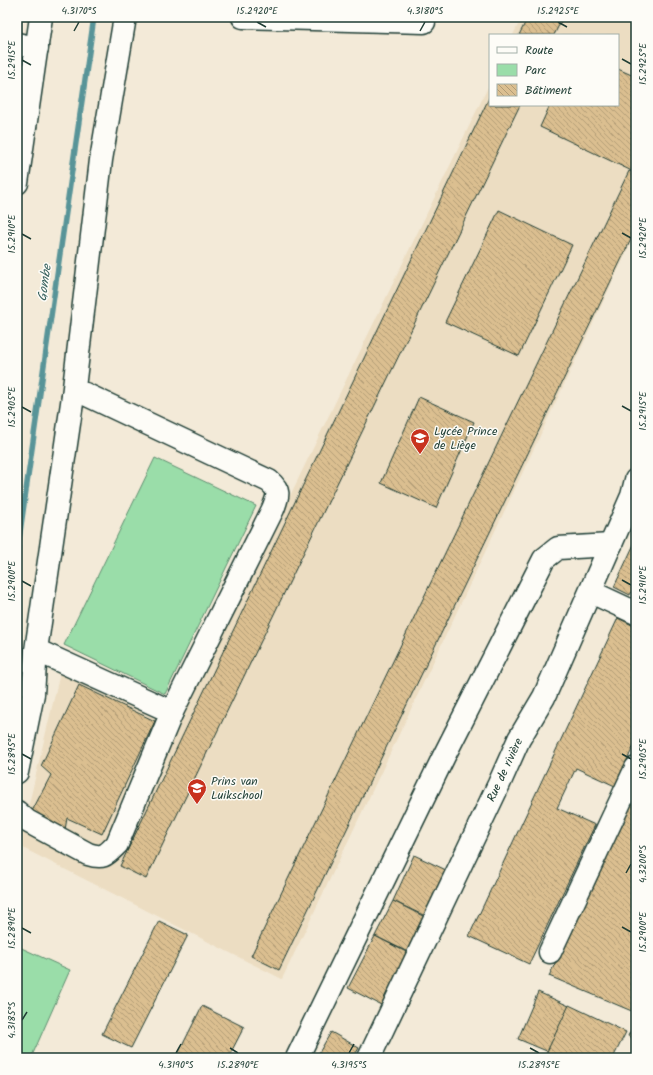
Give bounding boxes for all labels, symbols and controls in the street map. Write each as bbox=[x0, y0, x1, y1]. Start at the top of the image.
text: 4.3170°S bbox=[61, 3, 97, 19]
text: 15.2920°E bbox=[236, 3, 279, 19]
text: 4.3180°S bbox=[407, 3, 444, 19]
text: 15.2925°E bbox=[537, 3, 580, 19]
legend bbox=[489, 34, 619, 106]
text: 15.2915°E bbox=[4, 39, 20, 80]
text: Route bbox=[525, 41, 554, 60]
text: 15.2925°E bbox=[635, 42, 651, 85]
text: Parc bbox=[525, 61, 546, 80]
text: Bâtiment bbox=[525, 81, 572, 100]
text: 15.2910°E bbox=[4, 213, 20, 253]
text: 15.2920°E bbox=[635, 216, 651, 259]
water label: Gombe bbox=[32, 262, 58, 303]
text: 15.2905°E bbox=[4, 385, 20, 428]
text: 15.2915°E bbox=[635, 390, 651, 431]
place label: Lycée Prince de Liège bbox=[434, 422, 498, 455]
school or university icon: Lycée Prince de Liège bbox=[409, 427, 431, 455]
text: 15.2900°E bbox=[4, 559, 20, 601]
text: 15.2910°E bbox=[635, 564, 651, 604]
text: 15.2895°E bbox=[4, 732, 20, 775]
street label: Rue de rivière bbox=[482, 734, 528, 805]
text: 15.2905°E bbox=[635, 737, 651, 780]
place label: Prins van Luikschool bbox=[211, 772, 263, 805]
school or university icon: Prins van Luikschool bbox=[186, 777, 208, 805]
text: 4.3200°S bbox=[635, 844, 651, 883]
text: 15.2890°E bbox=[4, 906, 20, 949]
text: 15.2900°E bbox=[635, 910, 651, 952]
text: 4.3185°S bbox=[4, 1001, 20, 1038]
text: 4.3190°S bbox=[158, 1057, 194, 1073]
text: 15.2890°E bbox=[217, 1057, 260, 1073]
text: 4.3195°S bbox=[331, 1057, 368, 1073]
text: 15.2895°E bbox=[518, 1057, 561, 1073]

